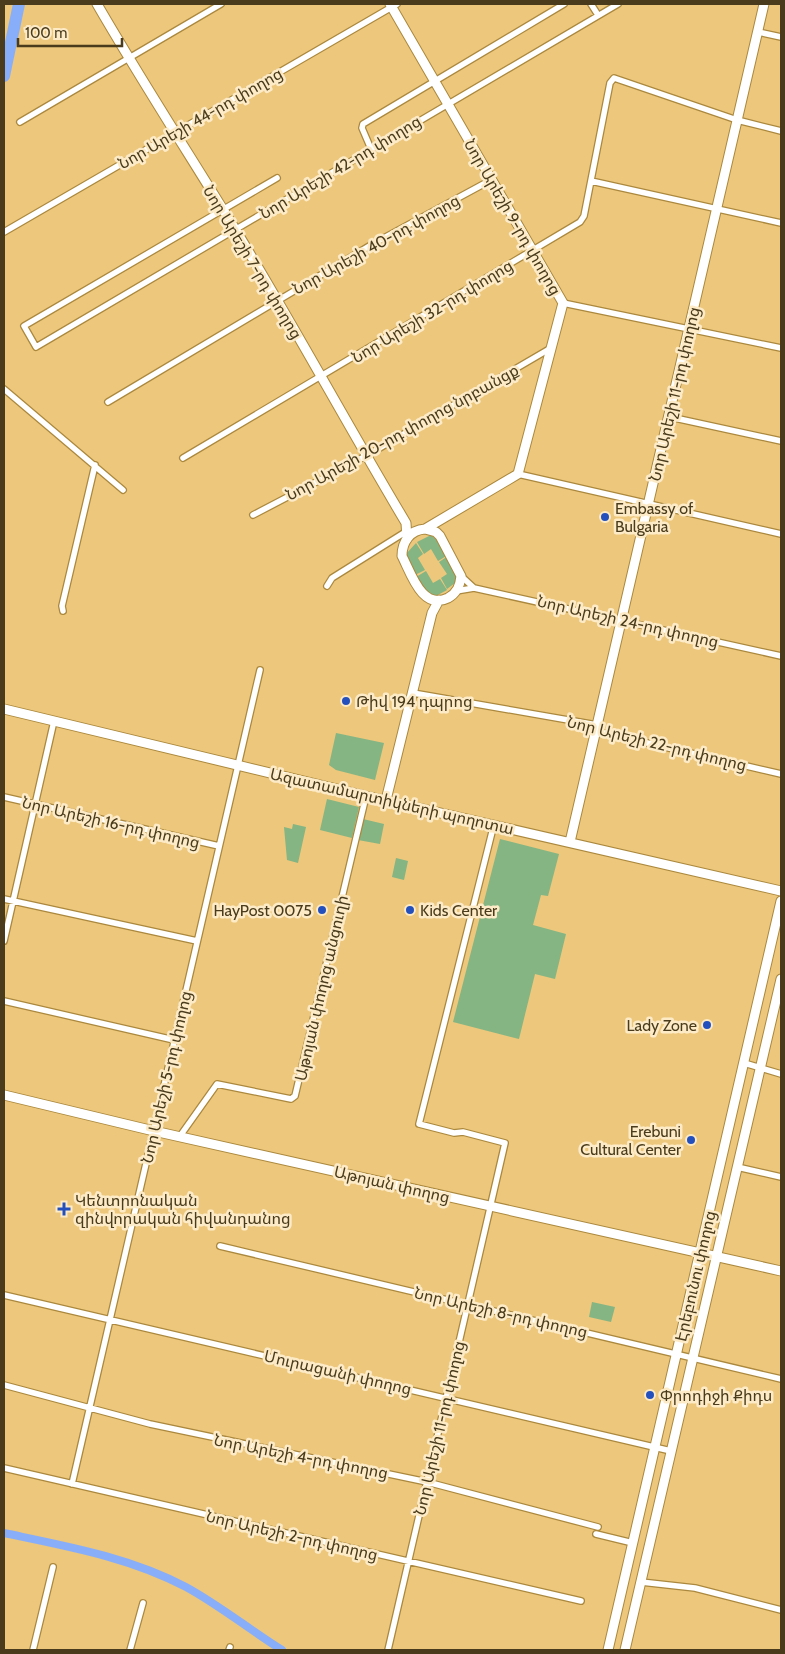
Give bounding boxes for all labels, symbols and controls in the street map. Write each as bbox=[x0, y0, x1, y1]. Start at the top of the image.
scale bar bbox=[18, 15, 121, 47]
text: 100 m bbox=[25, 24, 67, 42]
street label: Նոր Արեշի 44-րդ փողոց bbox=[115, 64, 286, 173]
street label: Նոր Արեշի 42-րդ փողոց bbox=[256, 112, 425, 223]
street label: Նոր Արեշի 9-րդ փողոց bbox=[460, 136, 565, 299]
street label: Նոր Արեշի 7-րդ փողոց bbox=[199, 182, 306, 342]
street label: Նոր Արեշի 40-րդ փողոց bbox=[289, 190, 463, 298]
street label: Նոր Արեշի 32-րդ փողոց bbox=[348, 256, 516, 367]
street label: Նոր Արեշի 11-րդ փողոց bbox=[645, 305, 704, 483]
street label: Նոր Արեշի 20-րդ փողոց նրբանցք bbox=[283, 360, 522, 505]
place label: Embassy of Bulgaria bbox=[615, 499, 694, 536]
marker: Embassy of Bulgaria bbox=[599, 511, 611, 523]
street label: Նոր Արեշի 24-րդ փողոց bbox=[535, 591, 720, 652]
place label: Թիվ 194 դպրոց bbox=[356, 692, 473, 711]
marker: Թիվ 194 դպրոց bbox=[340, 695, 352, 707]
street label: Նոր Արեշի 22-րդ փողոց bbox=[565, 712, 749, 775]
street label: Ազատամարտիկների պողոտա bbox=[268, 764, 516, 839]
street label: Նոր Արեշի 16-րդ փողոց bbox=[20, 793, 202, 852]
street label: Աթոյան փողոց անցուղի bbox=[291, 893, 352, 1083]
place label: HayPost 0075 bbox=[213, 901, 312, 920]
place label: Kids Center bbox=[420, 901, 498, 920]
marker: HayPost 0075 bbox=[316, 904, 328, 916]
marker: Kids Center bbox=[404, 904, 416, 916]
street label: Նոր Արեշի 5-րդ փողոց bbox=[137, 989, 196, 1165]
place label: Lady Zone bbox=[626, 1016, 697, 1035]
marker: Lady Zone bbox=[701, 1019, 713, 1031]
place label: Erebuni Cultural Center bbox=[580, 1122, 682, 1159]
marker: Erebuni Cultural Center bbox=[685, 1134, 697, 1146]
street label: Աթոյան փողոց bbox=[332, 1162, 452, 1207]
place label: Կենտրոնական զինվորական հիվանդանոց bbox=[75, 1191, 291, 1228]
marker: Կենտրոնական զինվորական հիվանդանոց bbox=[57, 1202, 71, 1216]
street label: Էրեբունու փողոց bbox=[671, 1209, 720, 1343]
street label: Նոր Արեշի 8-րդ փողոց bbox=[412, 1283, 590, 1342]
street label: Նոր Արեշի 11-րդ փողոց bbox=[410, 1339, 469, 1517]
street label: Մուրացանի փողոց bbox=[262, 1346, 414, 1399]
place label: Փրոդիջի Քիդս bbox=[660, 1386, 772, 1405]
marker: Փրոդիջի Քիդս bbox=[644, 1389, 656, 1401]
street label: Նոր Արեշի 4-րդ փողոց bbox=[212, 1430, 390, 1483]
street label: Նոր Արեշի 2-րդ փողոց bbox=[204, 1506, 380, 1565]

